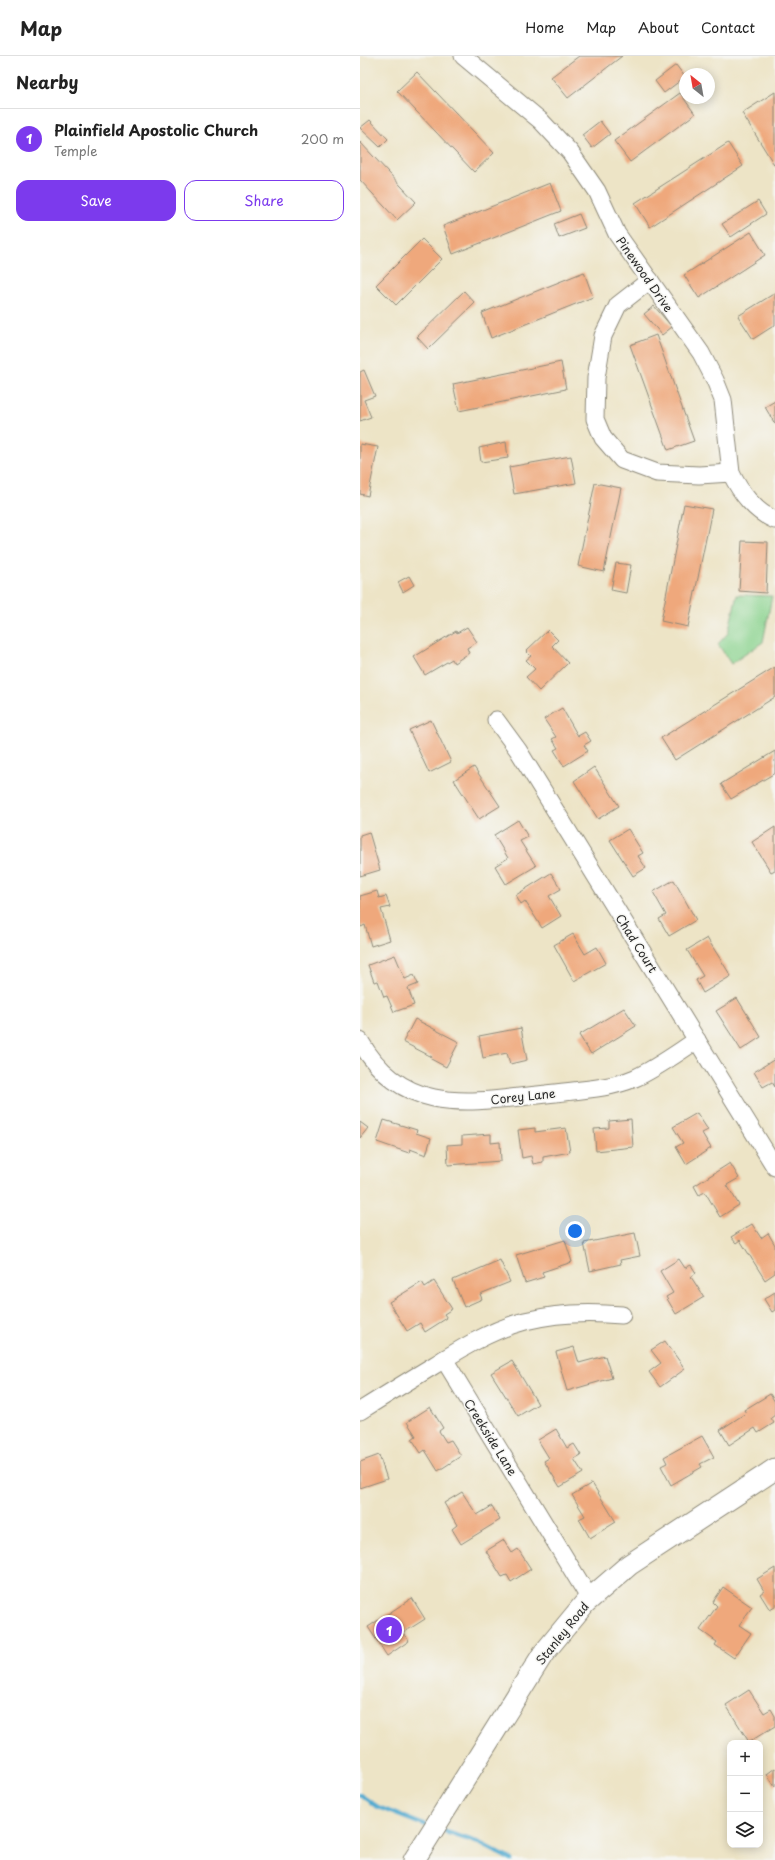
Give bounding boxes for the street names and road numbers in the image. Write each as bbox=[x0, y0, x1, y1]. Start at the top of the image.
street label: Pinewood Drive bbox=[612, 233, 678, 315]
street label: Chad Court bbox=[612, 910, 662, 976]
street label: Corey Lane bbox=[490, 1084, 557, 1108]
street label: Creekside Lane bbox=[460, 1395, 522, 1479]
street label: Stanley Road bbox=[531, 1598, 593, 1668]

